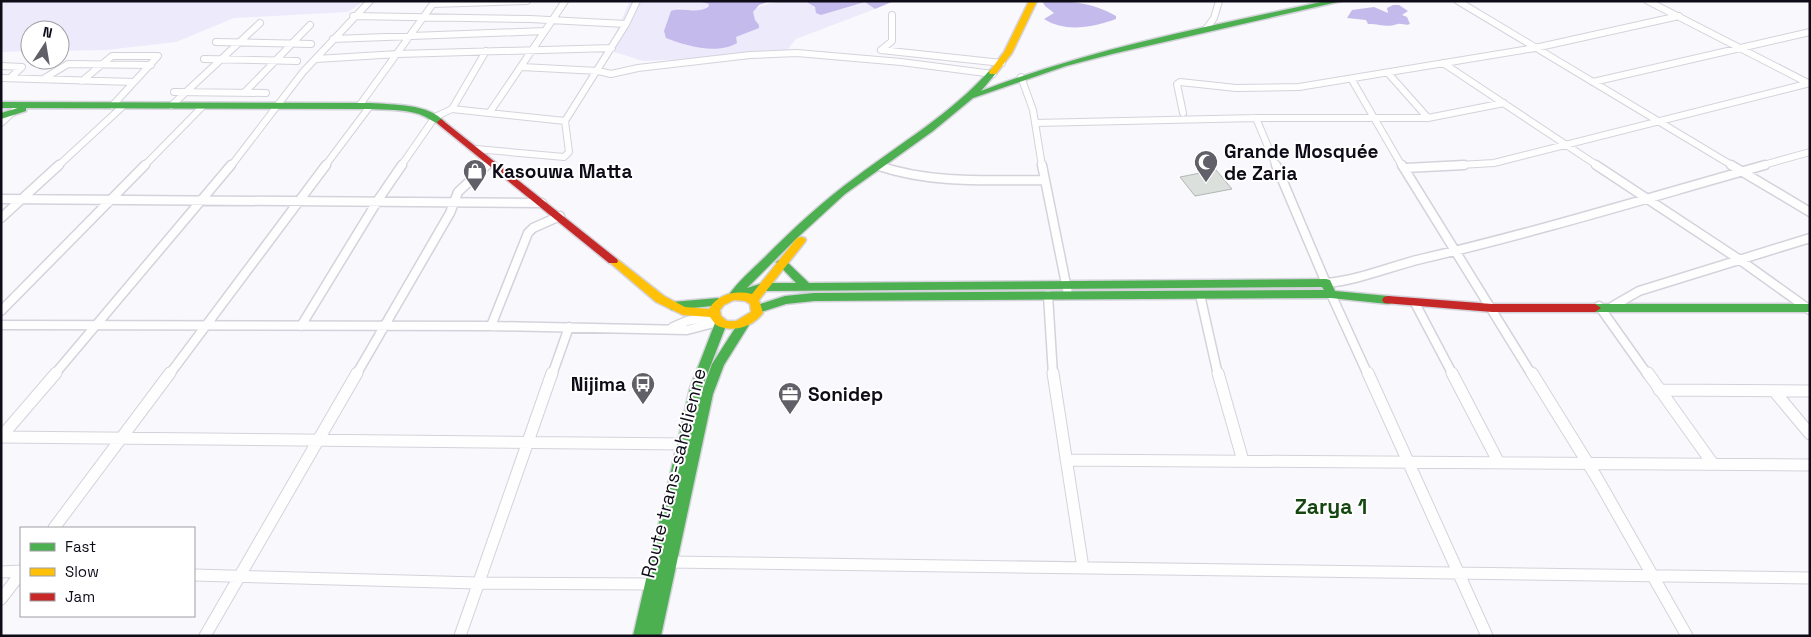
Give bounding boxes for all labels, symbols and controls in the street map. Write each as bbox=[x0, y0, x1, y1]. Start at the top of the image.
north arrow bbox=[20, 20, 70, 70]
text: N bbox=[41, 23, 54, 42]
place label: Grande Mosquée de Zaria bbox=[1224, 139, 1379, 186]
mosque icon: Grande Mosquée de Zaria bbox=[1193, 149, 1219, 183]
shop icon: Kasouwa Matta bbox=[462, 158, 488, 192]
place label: Kasouwa Matta bbox=[492, 159, 632, 184]
street label: Route trans-sahélienne bbox=[635, 366, 712, 581]
bus stop icon: Nijima bbox=[630, 371, 656, 405]
place label: Nijima bbox=[571, 372, 626, 397]
office icon: Sonidep bbox=[777, 381, 803, 415]
place label: Sonidep bbox=[808, 382, 883, 407]
district label: Zarya 1 bbox=[1295, 493, 1367, 520]
legend bbox=[20, 527, 195, 617]
text: Fast bbox=[65, 537, 96, 556]
text: Slow bbox=[65, 562, 99, 581]
text: Jam bbox=[65, 587, 95, 606]

